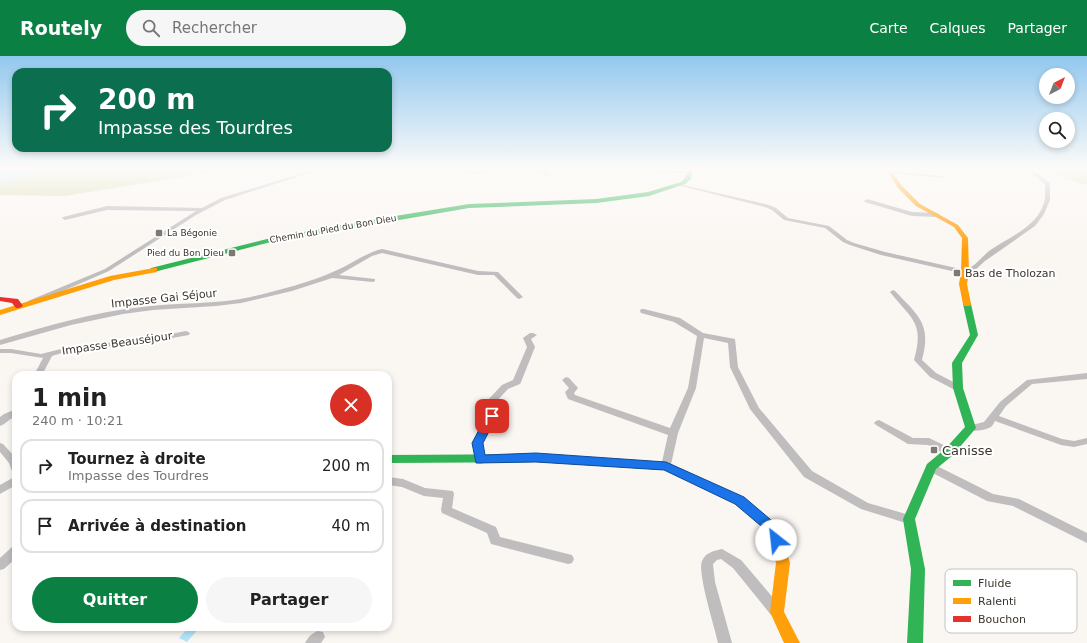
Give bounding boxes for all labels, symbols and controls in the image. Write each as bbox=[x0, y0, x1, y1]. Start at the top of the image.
search box bbox=[126, 10, 406, 46]
text: Routely bbox=[20, 17, 102, 39]
icon: search bbox=[140, 17, 162, 39]
text: Rechercher bbox=[172, 19, 257, 37]
text: Carte bbox=[869, 20, 908, 36]
text: Calques bbox=[930, 20, 986, 36]
text: Partager bbox=[1008, 20, 1067, 36]
north arrow bbox=[1039, 68, 1075, 104]
map controls bbox=[1039, 68, 1075, 148]
text: 200 m bbox=[98, 83, 195, 116]
icon: right bbox=[32, 84, 84, 136]
button: search bbox=[1039, 112, 1075, 148]
text: Impasse des Tourdres bbox=[98, 117, 293, 138]
street label: Chemin du Pied du Bon Dieu bbox=[269, 213, 397, 245]
marker: La Bégonie bbox=[154, 228, 164, 238]
place label: La Bégonie bbox=[167, 228, 218, 238]
place label: Pied du Bon Dieu bbox=[147, 248, 224, 258]
marker: Pied du Bon Dieu bbox=[227, 248, 237, 258]
place label: Bas de Tholozan bbox=[965, 267, 1055, 280]
marker: Bas de Tholozan bbox=[952, 268, 962, 278]
street label: Impasse Gai Séjour bbox=[111, 286, 218, 311]
street label: Impasse Beauséjour bbox=[61, 329, 174, 358]
text: 1 min bbox=[32, 384, 107, 412]
button: close bbox=[330, 384, 372, 426]
pin bbox=[475, 399, 509, 433]
icon: arrive bbox=[481, 405, 503, 427]
text: 240 m · 10:21 bbox=[32, 413, 123, 428]
place label: Canisse bbox=[942, 443, 992, 458]
marker: Canisse bbox=[929, 445, 939, 455]
text: Tournez à droite bbox=[68, 450, 206, 468]
icon: right bbox=[34, 455, 56, 477]
text: 200 m bbox=[322, 457, 370, 475]
text: Impasse des Tourdres bbox=[68, 468, 209, 483]
icon: arrive bbox=[34, 515, 56, 537]
text: Arrivée à destination bbox=[68, 517, 246, 535]
text: 40 m bbox=[332, 517, 370, 535]
position arrow bbox=[755, 519, 797, 561]
legend bbox=[945, 569, 1077, 633]
button: Quitter bbox=[32, 577, 198, 623]
button: Partager bbox=[206, 577, 372, 623]
text: Fluide bbox=[978, 577, 1011, 590]
text: Ralenti bbox=[978, 595, 1016, 608]
text: Bouchon bbox=[978, 613, 1026, 626]

